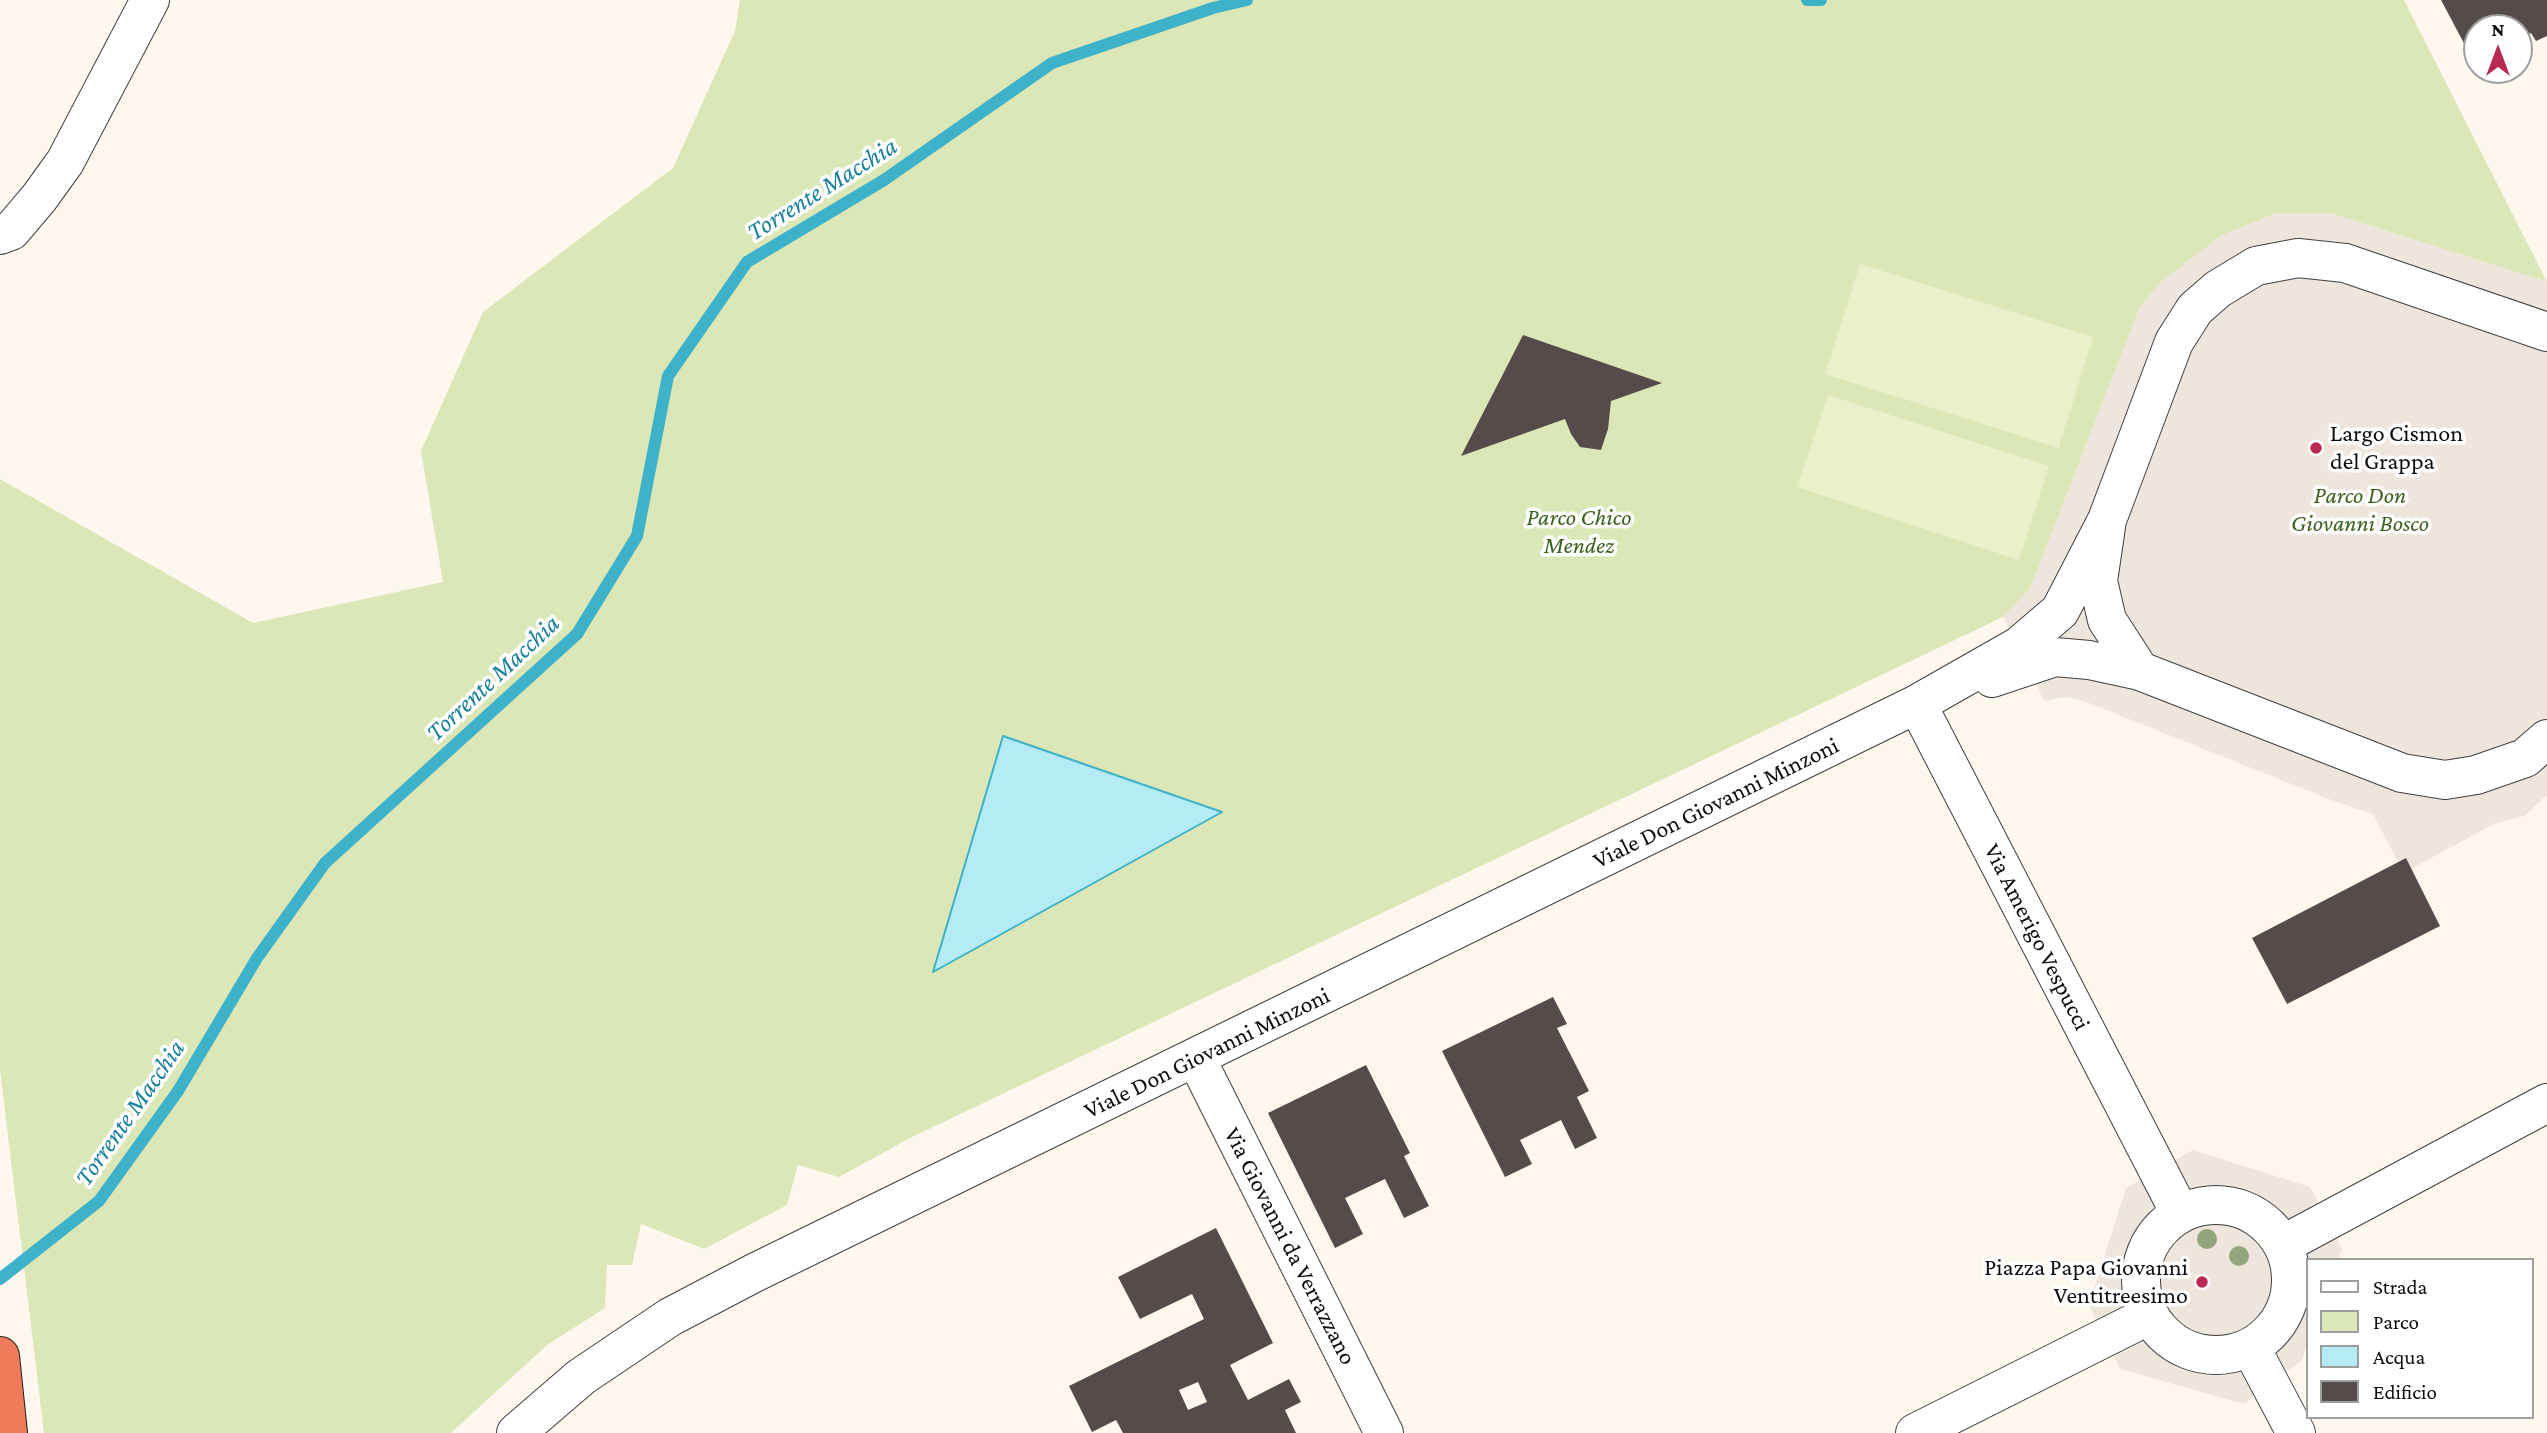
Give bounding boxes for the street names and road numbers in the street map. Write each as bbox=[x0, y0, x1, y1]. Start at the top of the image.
street label: Viale Don Giovanni Minzoni bbox=[1589, 731, 1843, 875]
street label: Via Amerigo Vespucci bbox=[1978, 839, 2096, 1035]
street label: Viale Don Giovanni Minzoni bbox=[1080, 981, 1334, 1125]
street label: Via Giovanni da Verrazzano bbox=[1218, 1123, 1362, 1369]

